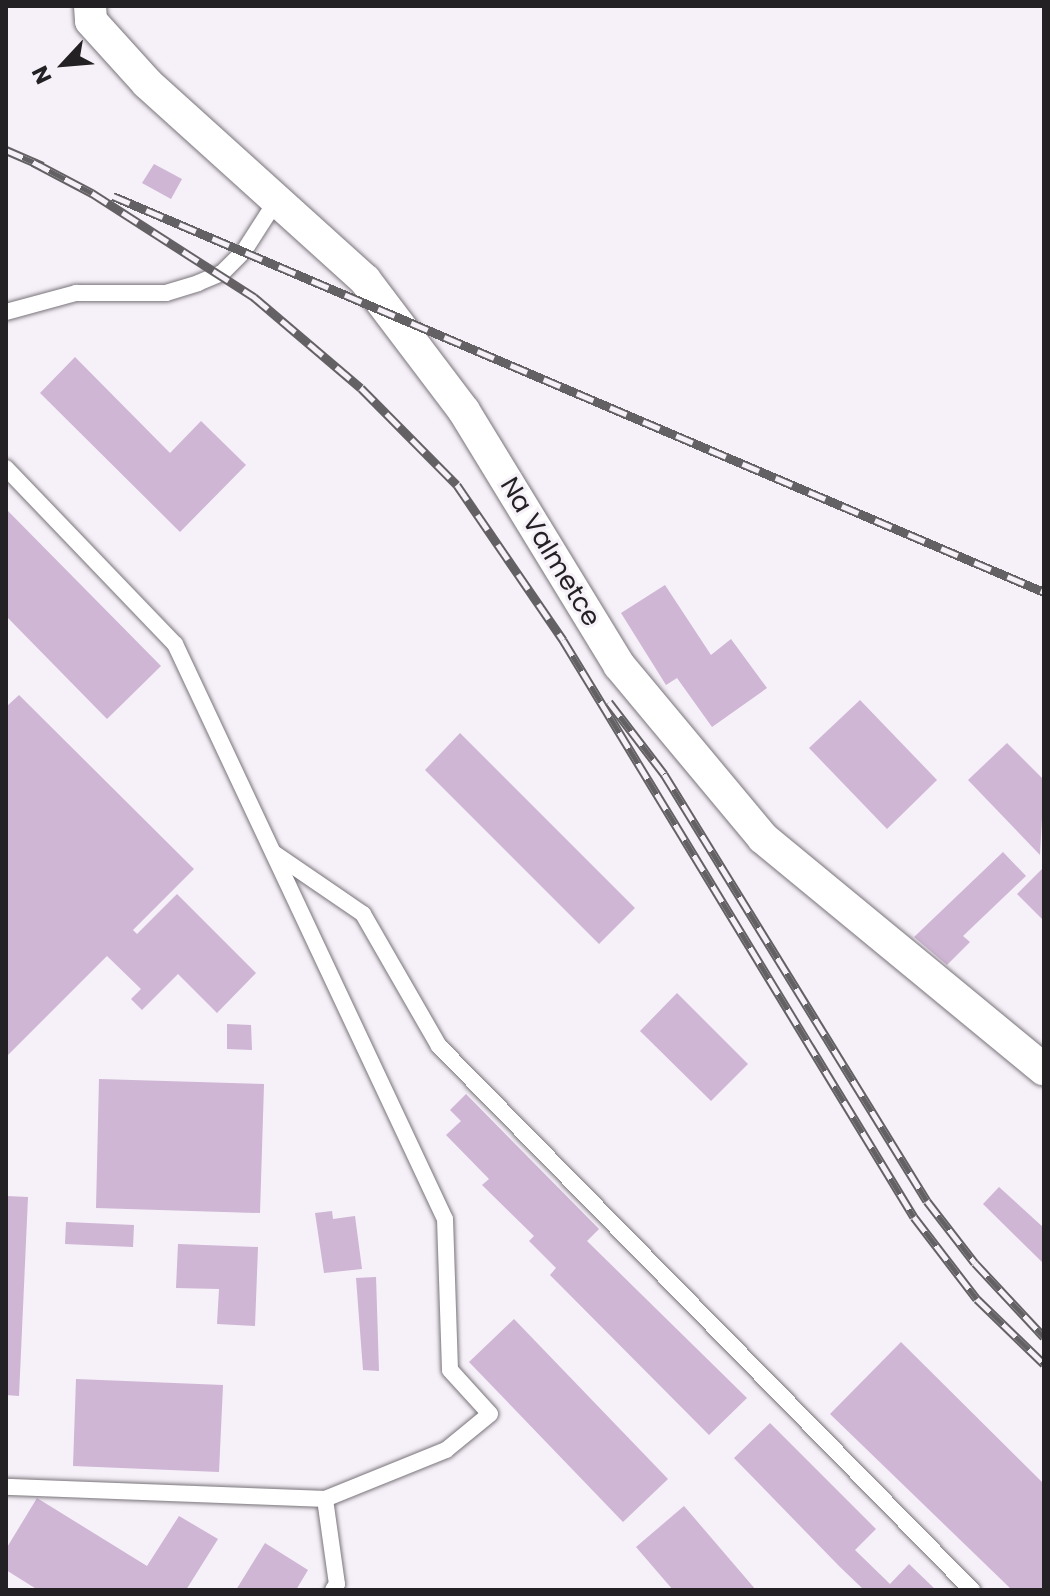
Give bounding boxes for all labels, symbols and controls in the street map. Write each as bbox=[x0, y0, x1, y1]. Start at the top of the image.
north arrow bbox=[24, 24, 104, 104]
text: N bbox=[24, 61, 60, 89]
street label: Na Valmetce bbox=[493, 472, 607, 632]

